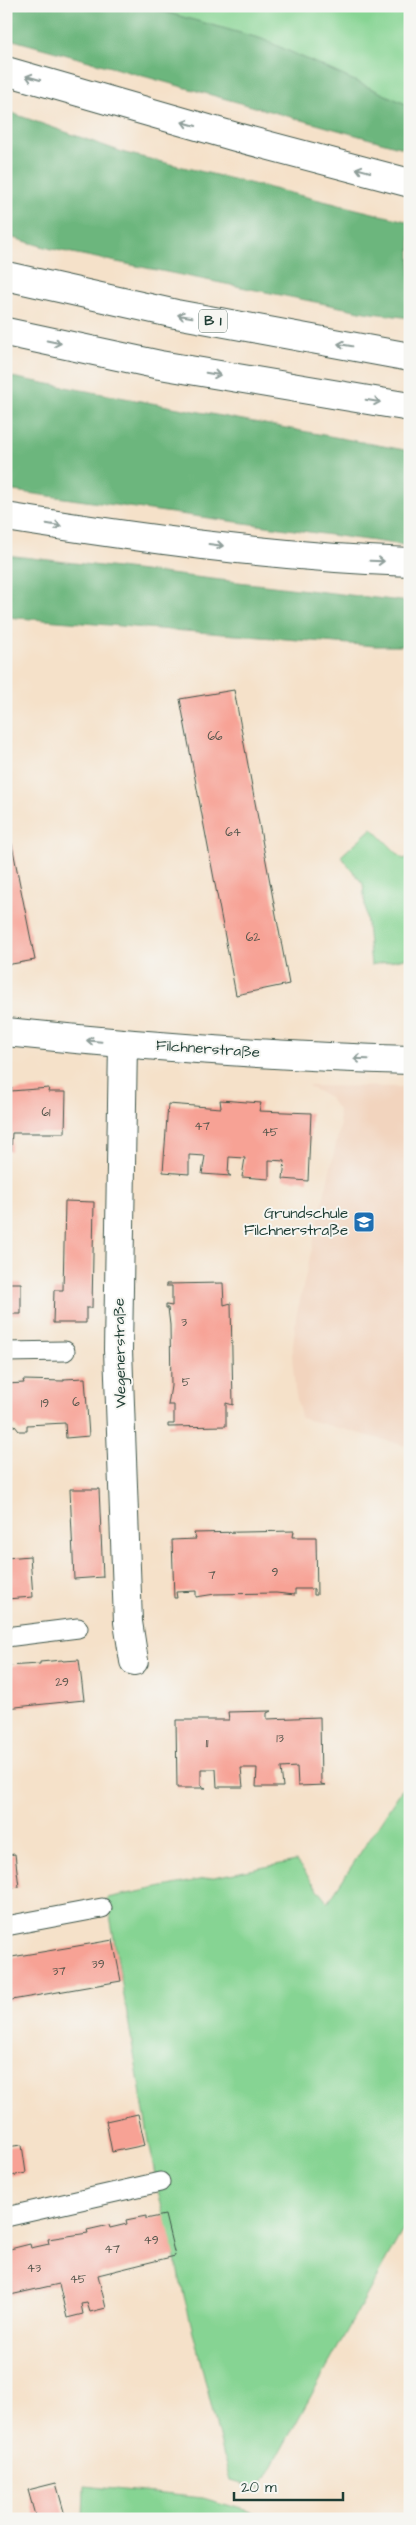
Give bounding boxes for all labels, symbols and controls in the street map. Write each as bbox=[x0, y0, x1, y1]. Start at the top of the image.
one-way arrow bbox=[25, 73, 41, 83]
one-way arrow bbox=[181, 118, 197, 128]
one-way arrow bbox=[355, 165, 371, 174]
one-way arrow bbox=[177, 310, 193, 320]
road number: B 1 bbox=[199, 310, 227, 332]
one-way arrow bbox=[45, 338, 61, 348]
one-way arrow bbox=[337, 340, 353, 349]
one-way arrow bbox=[205, 370, 221, 380]
one-way arrow bbox=[365, 397, 381, 407]
one-way arrow bbox=[46, 520, 62, 530]
one-way arrow bbox=[207, 540, 223, 550]
one-way arrow bbox=[369, 556, 385, 565]
house number: 66 bbox=[207, 728, 223, 745]
house number: 64 bbox=[225, 824, 241, 841]
house number: 62 bbox=[246, 929, 260, 946]
street label: Filchnerstraße bbox=[155, 1035, 261, 1063]
one-way arrow bbox=[86, 1036, 102, 1045]
one-way arrow bbox=[353, 1054, 369, 1063]
house number: 61 bbox=[41, 1104, 51, 1121]
house number: 47 bbox=[194, 1118, 210, 1135]
house number: 45 bbox=[262, 1124, 279, 1141]
place label: Grundschule Filchnerstraße bbox=[244, 1203, 348, 1241]
school or university icon: Grundschule Filchnerstraße bbox=[352, 1210, 376, 1234]
street label: Wegenerstraße bbox=[109, 1298, 132, 1408]
house number: 3 bbox=[181, 1314, 187, 1331]
house number: 5 bbox=[182, 1374, 191, 1391]
house number: 6 bbox=[72, 1394, 80, 1411]
house number: 19 bbox=[41, 1395, 49, 1412]
house number: 9 bbox=[272, 1564, 279, 1581]
house number: 7 bbox=[208, 1567, 216, 1584]
house number: 29 bbox=[55, 1674, 69, 1691]
house number: 13 bbox=[276, 1730, 284, 1747]
house number: 11 bbox=[205, 1735, 209, 1752]
house number: 39 bbox=[92, 1956, 105, 1973]
house number: 37 bbox=[52, 1963, 66, 1980]
house number: 49 bbox=[144, 2232, 159, 2249]
house number: 47 bbox=[104, 2241, 120, 2258]
house number: 43 bbox=[27, 2260, 41, 2277]
house number: 45 bbox=[70, 2271, 87, 2288]
scale bar bbox=[234, 2470, 342, 2502]
text: 20 m bbox=[241, 2477, 277, 2498]

